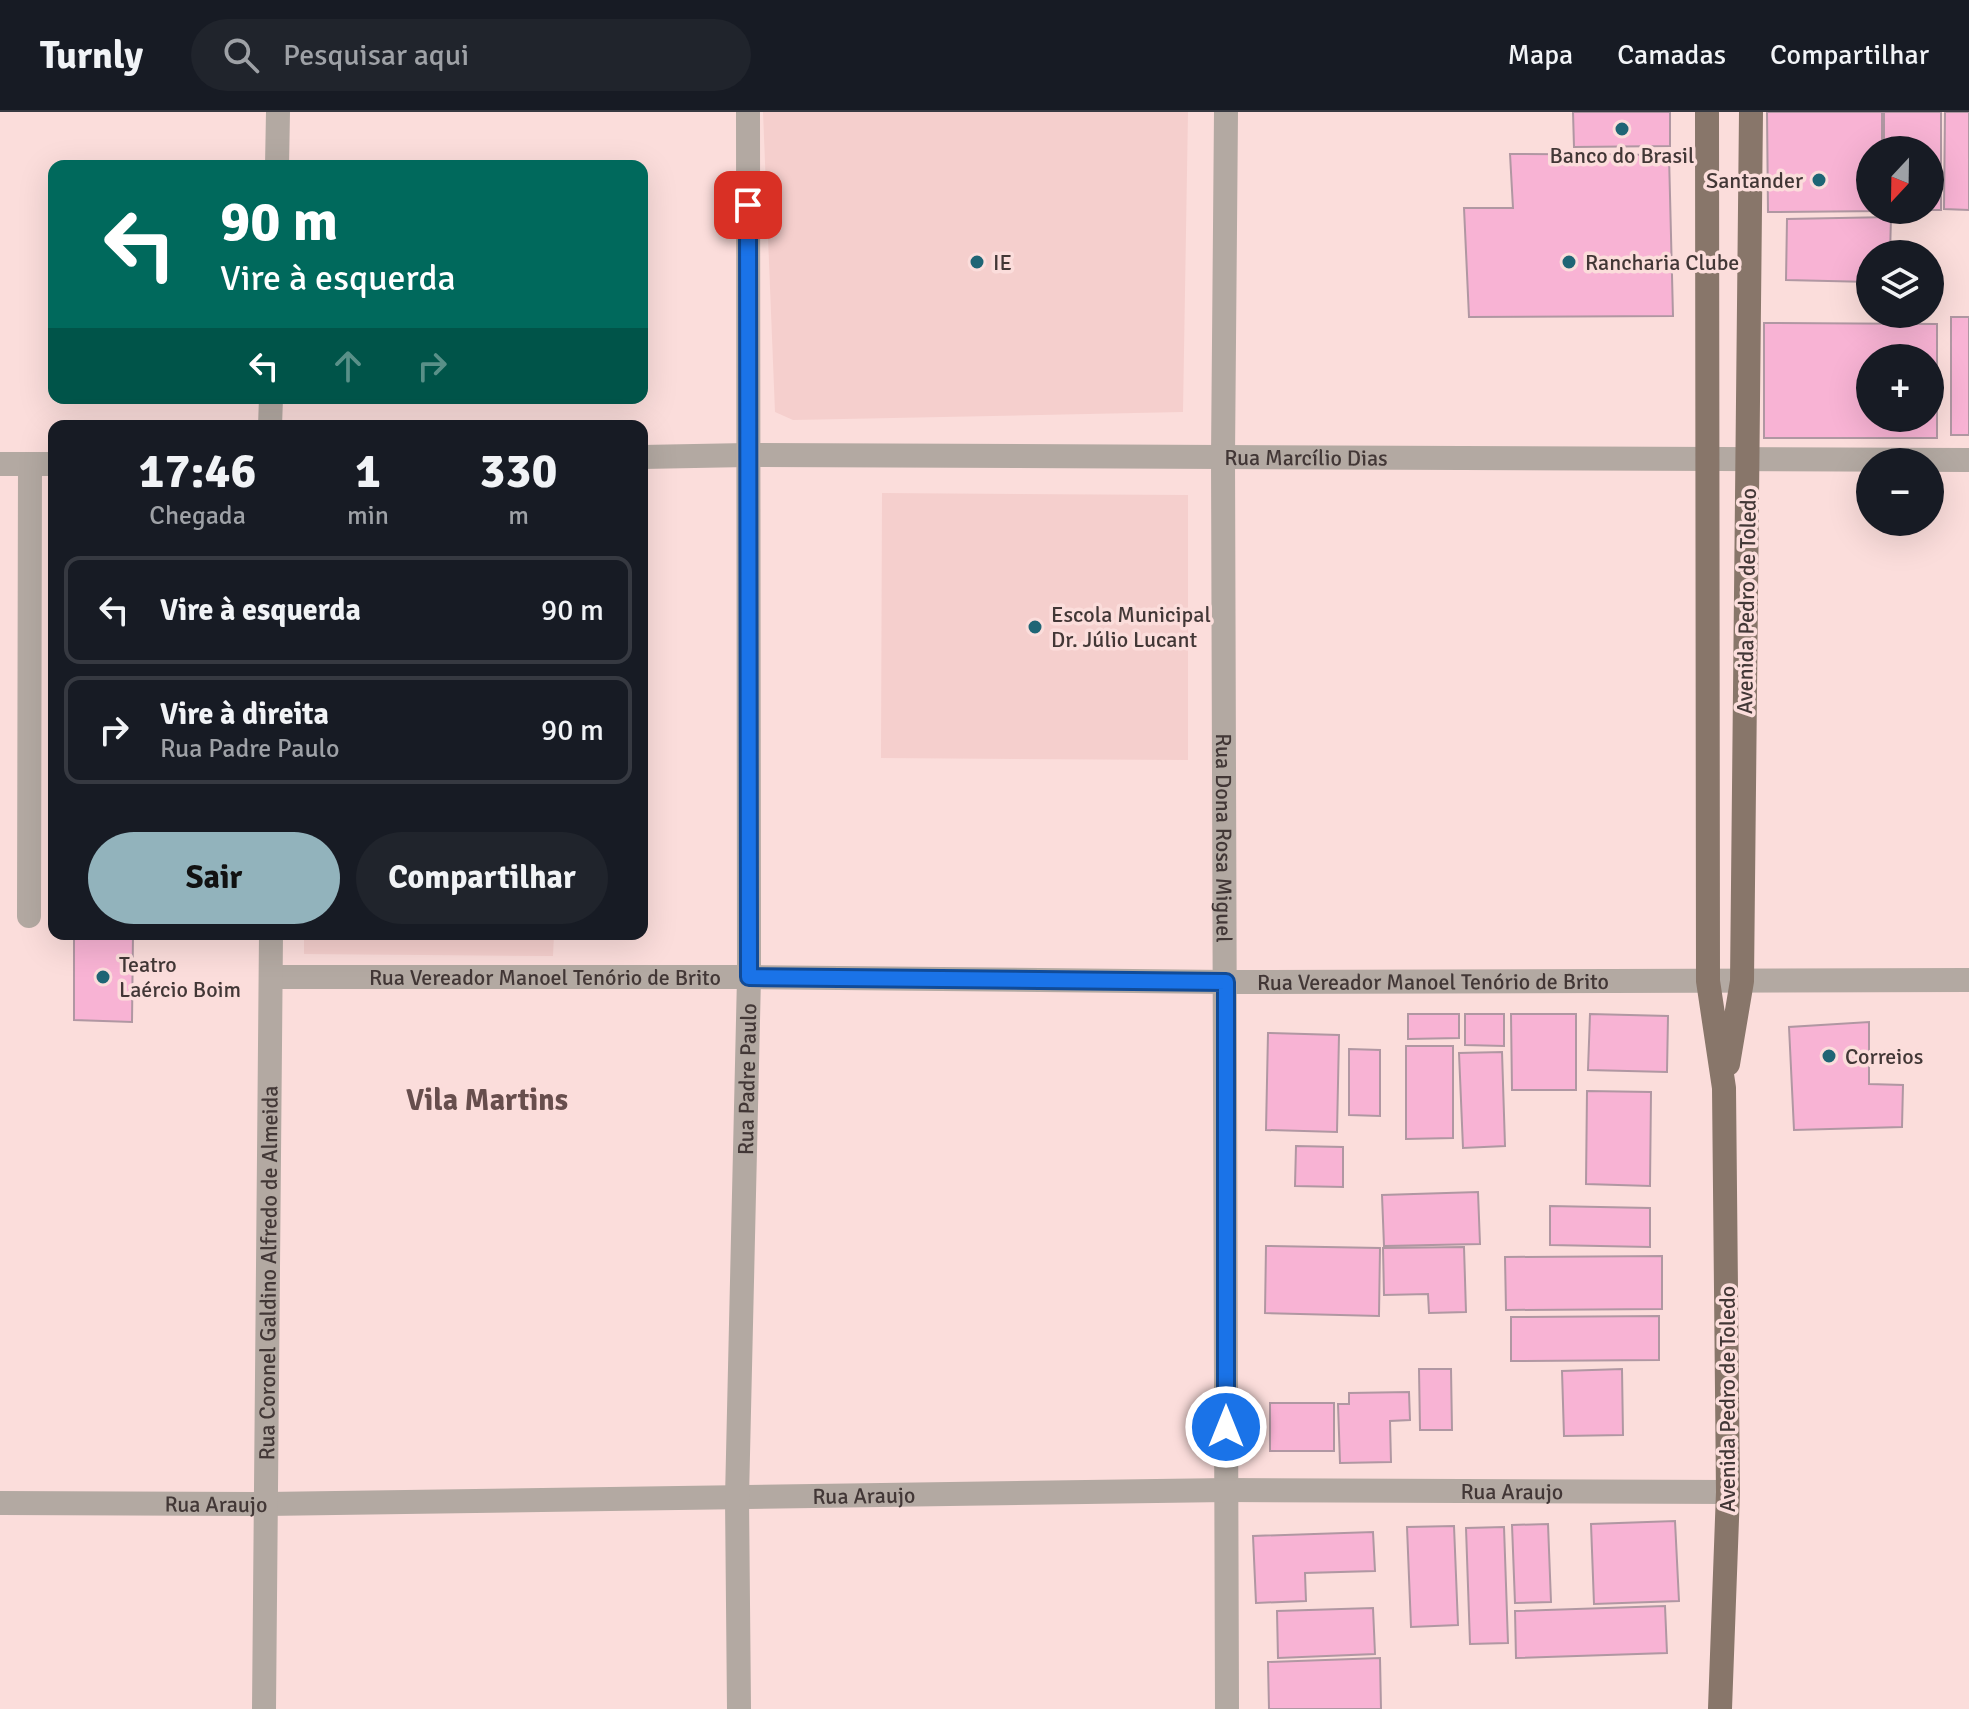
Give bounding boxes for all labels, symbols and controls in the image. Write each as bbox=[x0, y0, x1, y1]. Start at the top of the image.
search box bbox=[191, 19, 751, 91]
text: Turnly bbox=[40, 32, 143, 79]
icon: search bbox=[219, 33, 263, 77]
text: Pesquisar aqui bbox=[283, 37, 469, 74]
text: Mapa bbox=[1507, 38, 1573, 72]
text: Camadas bbox=[1617, 38, 1726, 72]
text: Compartilhar bbox=[1770, 38, 1929, 72]
marker: Banco do Brasil bbox=[1613, 120, 1631, 138]
north arrow bbox=[1856, 136, 1944, 224]
map controls bbox=[1856, 136, 1944, 536]
place label: Banco do Brasil bbox=[1549, 142, 1695, 169]
place label: Santander bbox=[1706, 167, 1803, 194]
pin bbox=[714, 171, 782, 239]
marker: Santander bbox=[1810, 171, 1828, 189]
icon: arrive bbox=[726, 183, 770, 227]
text: 90 m bbox=[220, 187, 338, 256]
icon: left bbox=[88, 192, 192, 296]
button: layers bbox=[1856, 240, 1944, 328]
place label: IE bbox=[993, 249, 1012, 276]
place label: Rancharia Clube bbox=[1585, 249, 1739, 276]
marker: IE bbox=[968, 253, 986, 271]
marker: Rancharia Clube bbox=[1560, 253, 1578, 271]
text: Vire à esquerda bbox=[220, 256, 456, 301]
icon: left bbox=[242, 344, 286, 388]
icon: ahead bbox=[326, 344, 370, 388]
icon: right bbox=[410, 344, 454, 388]
button: + bbox=[1856, 344, 1944, 432]
text: 17:46 bbox=[139, 442, 256, 501]
text: 1 bbox=[355, 442, 381, 501]
text: 330 bbox=[480, 442, 557, 501]
street label: Rua Marcílio Dias bbox=[1224, 444, 1388, 472]
button: − bbox=[1856, 448, 1944, 536]
street label: Avenida Pedro de Toledo bbox=[1731, 488, 1762, 714]
text: Chegada bbox=[149, 500, 246, 532]
text: min bbox=[347, 500, 389, 532]
text: m bbox=[508, 500, 529, 532]
icon: left bbox=[92, 588, 136, 632]
text: Vire à esquerda bbox=[160, 592, 361, 629]
text: 90 m bbox=[541, 592, 604, 629]
place label: Escola Municipal Dr. Júlio Lucant bbox=[1051, 601, 1211, 653]
marker: Escola Municipal Dr. Júlio Lucant bbox=[1026, 618, 1044, 636]
text: Vire à direita bbox=[160, 696, 329, 733]
icon: right bbox=[92, 708, 136, 752]
text: 90 m bbox=[541, 712, 604, 749]
text: Rua Padre Paulo bbox=[160, 733, 340, 765]
street label: Rua Dona Rosa Miguel bbox=[1210, 733, 1238, 943]
button: Sair bbox=[88, 832, 340, 924]
button: Compartilhar bbox=[356, 832, 608, 924]
place label: Teatro Laércio Boim bbox=[119, 951, 241, 1003]
street label: Rua Vereador Manoel Tenório de Brito bbox=[369, 964, 721, 991]
marker: Teatro Laércio Boim bbox=[94, 968, 112, 986]
street label: Rua Vereador Manoel Tenório de Brito bbox=[1257, 968, 1609, 996]
street label: Rua Padre Paulo bbox=[732, 1003, 762, 1155]
place label: Correios bbox=[1845, 1043, 1923, 1070]
marker: Correios bbox=[1820, 1047, 1838, 1065]
district label: Vila Martins bbox=[406, 1082, 568, 1119]
street label: Rua Coronel Galdino Alfredo de Almeida bbox=[253, 1085, 284, 1461]
street label: Avenida Pedro de Toledo bbox=[1714, 1286, 1741, 1512]
position arrow bbox=[1184, 1385, 1268, 1469]
street label: Rua Araujo bbox=[1460, 1478, 1563, 1505]
street label: Rua Araujo bbox=[812, 1482, 916, 1510]
street label: Rua Araujo bbox=[165, 1491, 267, 1518]

